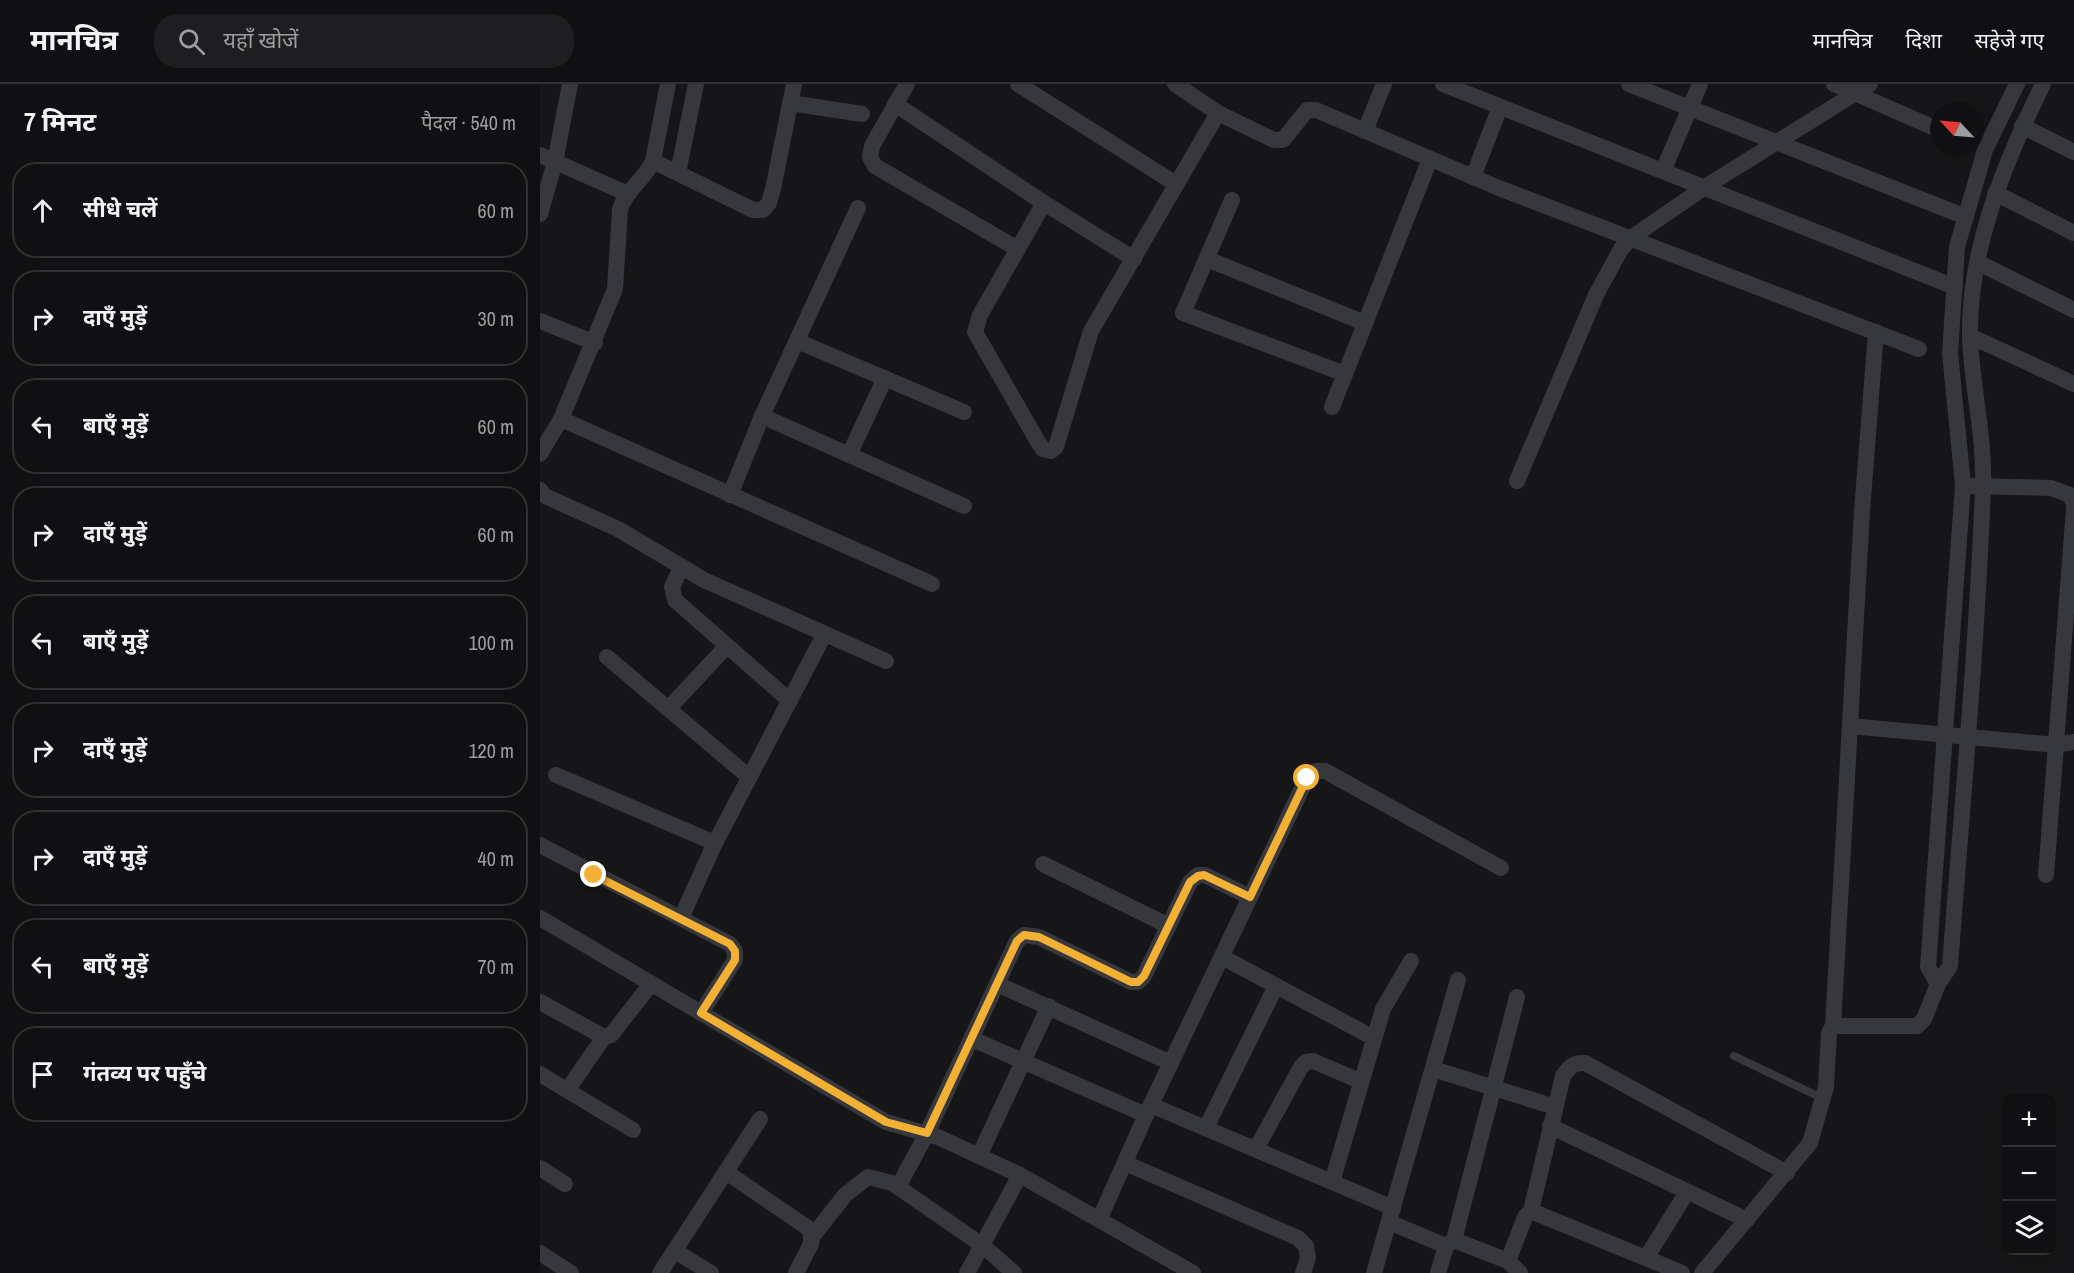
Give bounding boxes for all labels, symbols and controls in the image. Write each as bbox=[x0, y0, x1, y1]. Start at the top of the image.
search box bbox=[154, 14, 574, 68]
text: मानचित्र bbox=[30, 21, 118, 59]
icon: search bbox=[175, 25, 208, 58]
text: यहाँ खोजें bbox=[223, 25, 298, 55]
text: मानचित्र bbox=[1813, 26, 1873, 55]
text: दिशा bbox=[1906, 26, 1942, 55]
text: सहेजे गए bbox=[1975, 26, 2044, 55]
north arrow bbox=[1930, 102, 1984, 156]
text: 7 मिनट bbox=[24, 104, 96, 139]
text: पैदल · 540 m bbox=[421, 109, 516, 136]
icon: ahead bbox=[26, 194, 59, 227]
text: सीधे चलें bbox=[83, 194, 157, 224]
text: 60 m bbox=[478, 197, 514, 224]
icon: right bbox=[26, 302, 59, 335]
text: दाएँ मुड़ें bbox=[83, 302, 147, 332]
text: 30 m bbox=[478, 305, 514, 332]
icon: left bbox=[26, 410, 59, 443]
text: बाएँ मुड़ें bbox=[83, 410, 148, 440]
text: 60 m bbox=[478, 413, 514, 440]
icon: right bbox=[26, 518, 59, 551]
text: दाएँ मुड़ें bbox=[83, 518, 147, 548]
text: 60 m bbox=[478, 521, 514, 548]
icon: left bbox=[26, 626, 59, 659]
text: बाएँ मुड़ें bbox=[83, 626, 148, 656]
text: 100 m bbox=[468, 629, 514, 656]
icon: right bbox=[26, 734, 59, 767]
text: दाएँ मुड़ें bbox=[83, 734, 147, 764]
text: 120 m bbox=[468, 737, 514, 764]
route start bbox=[1293, 764, 1319, 790]
icon: right bbox=[26, 842, 59, 875]
text: दाएँ मुड़ें bbox=[83, 842, 147, 872]
text: 40 m bbox=[478, 845, 514, 872]
route end bbox=[580, 861, 606, 887]
icon: left bbox=[26, 950, 59, 983]
text: बाएँ मुड़ें bbox=[83, 950, 148, 980]
text: 70 m bbox=[478, 953, 514, 980]
icon: arrive bbox=[26, 1058, 59, 1091]
text: गंतव्य पर पहुँचे bbox=[83, 1058, 206, 1088]
map controls bbox=[2002, 1093, 2056, 1255]
button: + bbox=[2002, 1093, 2056, 1147]
button: − bbox=[2002, 1147, 2056, 1201]
button: layers bbox=[2002, 1201, 2056, 1255]

